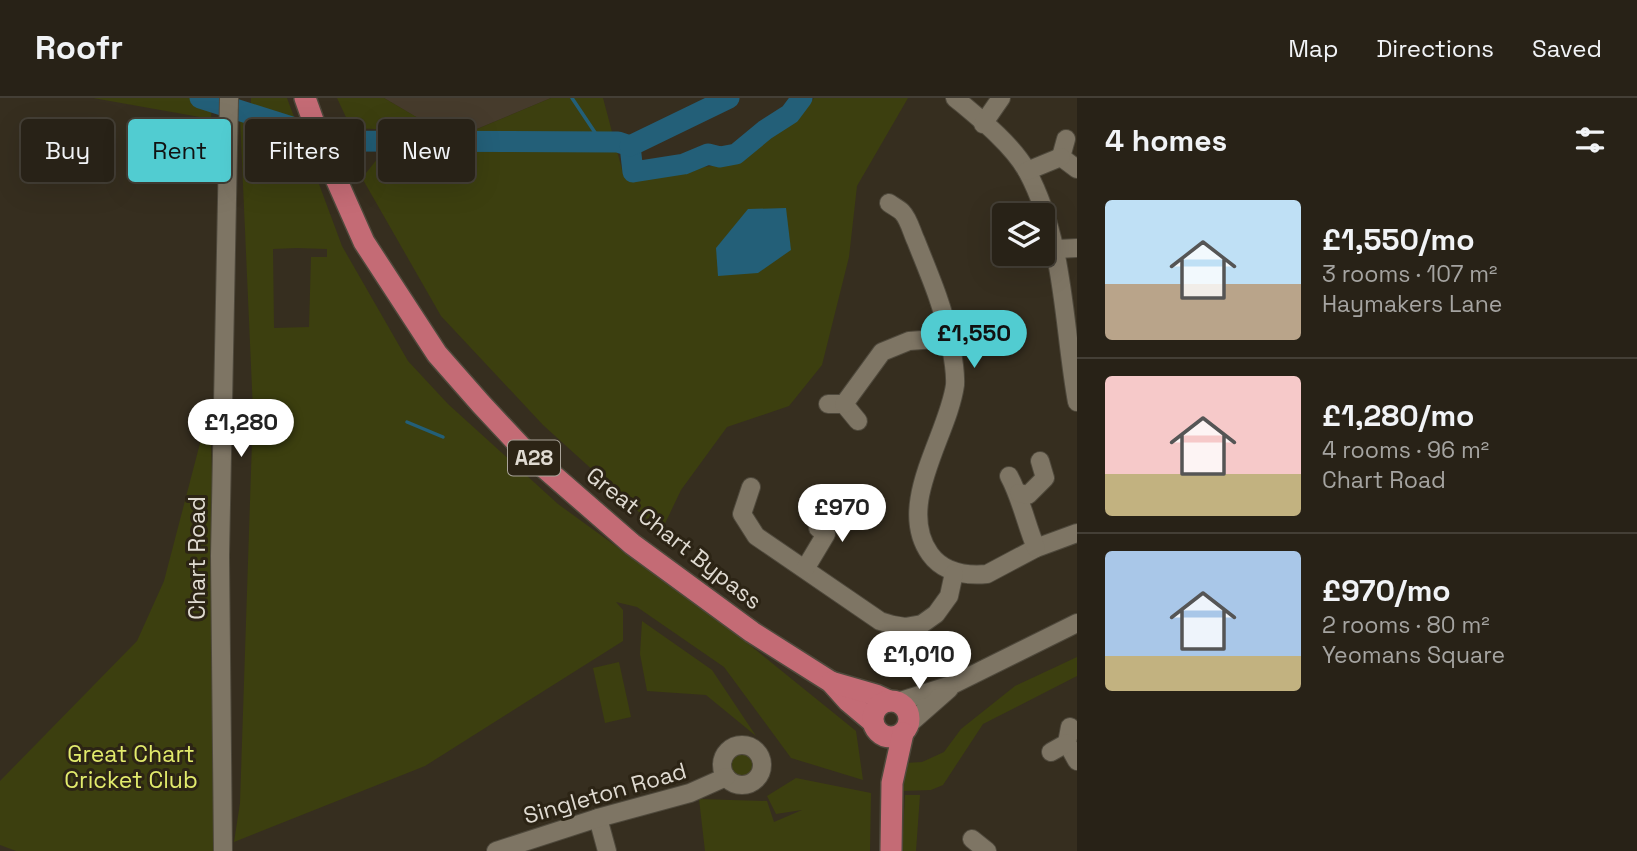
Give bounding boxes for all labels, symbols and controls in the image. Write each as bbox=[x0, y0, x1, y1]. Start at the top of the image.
text: Roofr bbox=[35, 27, 123, 69]
text: Map bbox=[1288, 33, 1338, 64]
text: Directions bbox=[1376, 33, 1494, 64]
text: Saved bbox=[1532, 33, 1602, 64]
chip: Buy bbox=[21, 119, 114, 182]
chip: Rent bbox=[128, 119, 231, 182]
chip: Filters bbox=[245, 119, 364, 182]
chip: New bbox=[378, 119, 475, 182]
text: 4 homes bbox=[1105, 121, 1227, 160]
icon: filters bbox=[1571, 121, 1609, 159]
map controls bbox=[992, 203, 1055, 266]
button: layers bbox=[992, 203, 1055, 266]
text: £1,550/mo bbox=[1322, 220, 1475, 259]
icon: home bbox=[1161, 228, 1245, 312]
text: 3 rooms · 107 m² bbox=[1322, 259, 1498, 289]
text: Haymakers Lane bbox=[1322, 289, 1502, 319]
pin: £1,550 bbox=[917, 310, 1031, 370]
text: £1,550 bbox=[937, 318, 1011, 348]
text: £1,280/mo bbox=[1322, 396, 1474, 435]
pin: £1,280 bbox=[184, 400, 298, 459]
icon: home bbox=[1161, 404, 1245, 488]
text: £1,280 bbox=[204, 407, 278, 437]
text: 4 rooms · 96 m² bbox=[1322, 435, 1489, 465]
road number: A28 bbox=[508, 440, 560, 476]
street label: Great Chart Bypass bbox=[580, 460, 768, 616]
text: Chart Road bbox=[1322, 465, 1446, 495]
pin: £970 bbox=[801, 484, 883, 544]
text: £970 bbox=[814, 492, 870, 522]
street label: Chart Road bbox=[182, 496, 212, 620]
text: £970/mo bbox=[1322, 571, 1451, 610]
icon: home bbox=[1161, 579, 1245, 663]
text: 2 rooms · 80 m² bbox=[1322, 610, 1490, 640]
pin: £1,010 bbox=[862, 632, 976, 691]
text: £1,010 bbox=[883, 639, 955, 669]
text: Yeomans Square bbox=[1322, 640, 1505, 670]
park label: Great Chart Cricket Club bbox=[64, 739, 198, 795]
street label: Singleton Road bbox=[520, 755, 690, 831]

